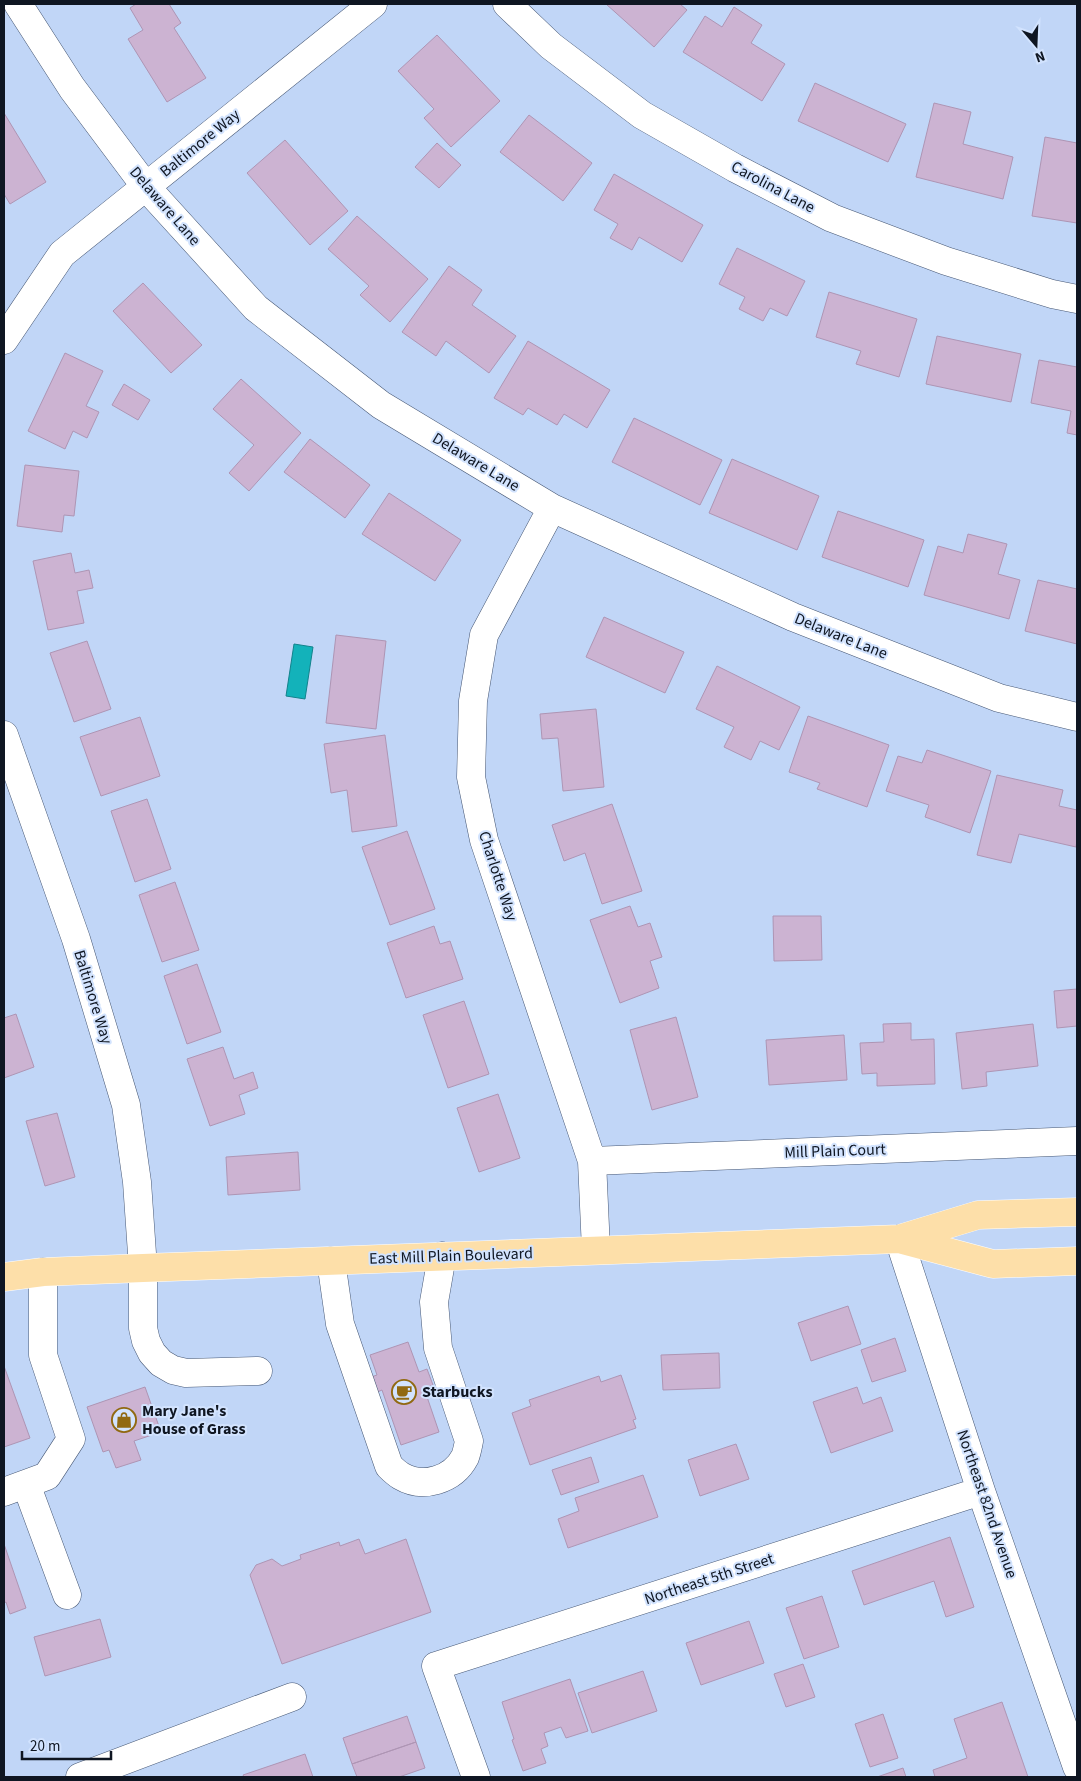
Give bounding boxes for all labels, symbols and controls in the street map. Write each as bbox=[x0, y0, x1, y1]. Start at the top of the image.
north arrow bbox=[1011, 20, 1061, 70]
text: N bbox=[1032, 45, 1048, 67]
street label: Baltimore Way bbox=[155, 104, 245, 182]
street label: Carolina Lane bbox=[727, 156, 819, 218]
street label: Delaware Lane bbox=[124, 162, 206, 250]
street label: Delaware Lane bbox=[428, 427, 524, 497]
street label: Delaware Lane bbox=[791, 607, 891, 665]
street label: Charlotte Way bbox=[473, 828, 523, 924]
street label: Baltimore Way bbox=[68, 947, 118, 1047]
street label: Mill Plain Court bbox=[784, 1138, 887, 1164]
street label: East Mill Plain Boulevard bbox=[369, 1242, 533, 1270]
cafe icon: Starbucks bbox=[391, 1379, 417, 1405]
place label: Starbucks bbox=[422, 1381, 493, 1403]
place label: Mary Jane's House of Grass bbox=[142, 1400, 246, 1440]
shop icon: Mary Jane's House of Grass bbox=[111, 1407, 137, 1433]
street label: Northeast 82nd Avenue bbox=[951, 1427, 1023, 1581]
street label: Northeast 5th Street bbox=[641, 1548, 777, 1610]
scale bar bbox=[22, 1728, 111, 1760]
text: 20 m bbox=[30, 1736, 60, 1757]

